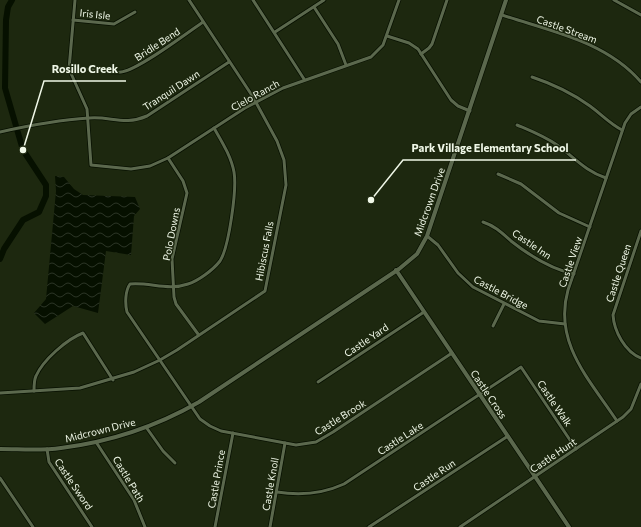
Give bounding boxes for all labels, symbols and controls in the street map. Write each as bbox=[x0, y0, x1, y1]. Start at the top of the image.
street label: Iris Isle bbox=[79, 6, 111, 22]
street label: Castle Stream bbox=[535, 13, 599, 45]
street label: Bridle Bend bbox=[132, 25, 182, 63]
callout: Rosillo Creek bbox=[44, 58, 126, 81]
text: Rosillo Creek bbox=[52, 62, 119, 75]
street label: Tranquil Dawn bbox=[140, 67, 202, 113]
street label: Cielo Ranch bbox=[229, 77, 281, 113]
callout: Park Village Elementary School bbox=[403, 137, 576, 160]
text: Park Village Elementary School bbox=[411, 141, 569, 154]
street label: Midcrown Drive bbox=[411, 166, 447, 238]
street label: Polo Downs bbox=[160, 206, 182, 262]
street label: Hibiscus Falls bbox=[252, 220, 276, 282]
street label: Castle Inn bbox=[510, 227, 554, 261]
street label: Castle View bbox=[556, 235, 584, 289]
street label: Castle Queen bbox=[603, 242, 633, 304]
street label: Castle Bridge bbox=[472, 273, 530, 311]
street label: Castle Yard bbox=[342, 321, 391, 359]
street label: Castle Cross bbox=[468, 367, 510, 421]
street label: Castle Walk bbox=[535, 378, 575, 429]
street label: Castle Brook bbox=[312, 396, 368, 437]
street label: Midcrown Drive bbox=[63, 415, 137, 445]
street label: Castle Lake bbox=[375, 419, 425, 457]
street label: Castle Hunt bbox=[528, 435, 578, 475]
street label: Castle Prince bbox=[205, 449, 227, 509]
street label: Castle Path bbox=[111, 454, 147, 504]
street label: Castle Sword bbox=[52, 456, 96, 512]
street label: Castle Knoll bbox=[259, 456, 281, 512]
street label: Castle Run bbox=[411, 456, 457, 494]

